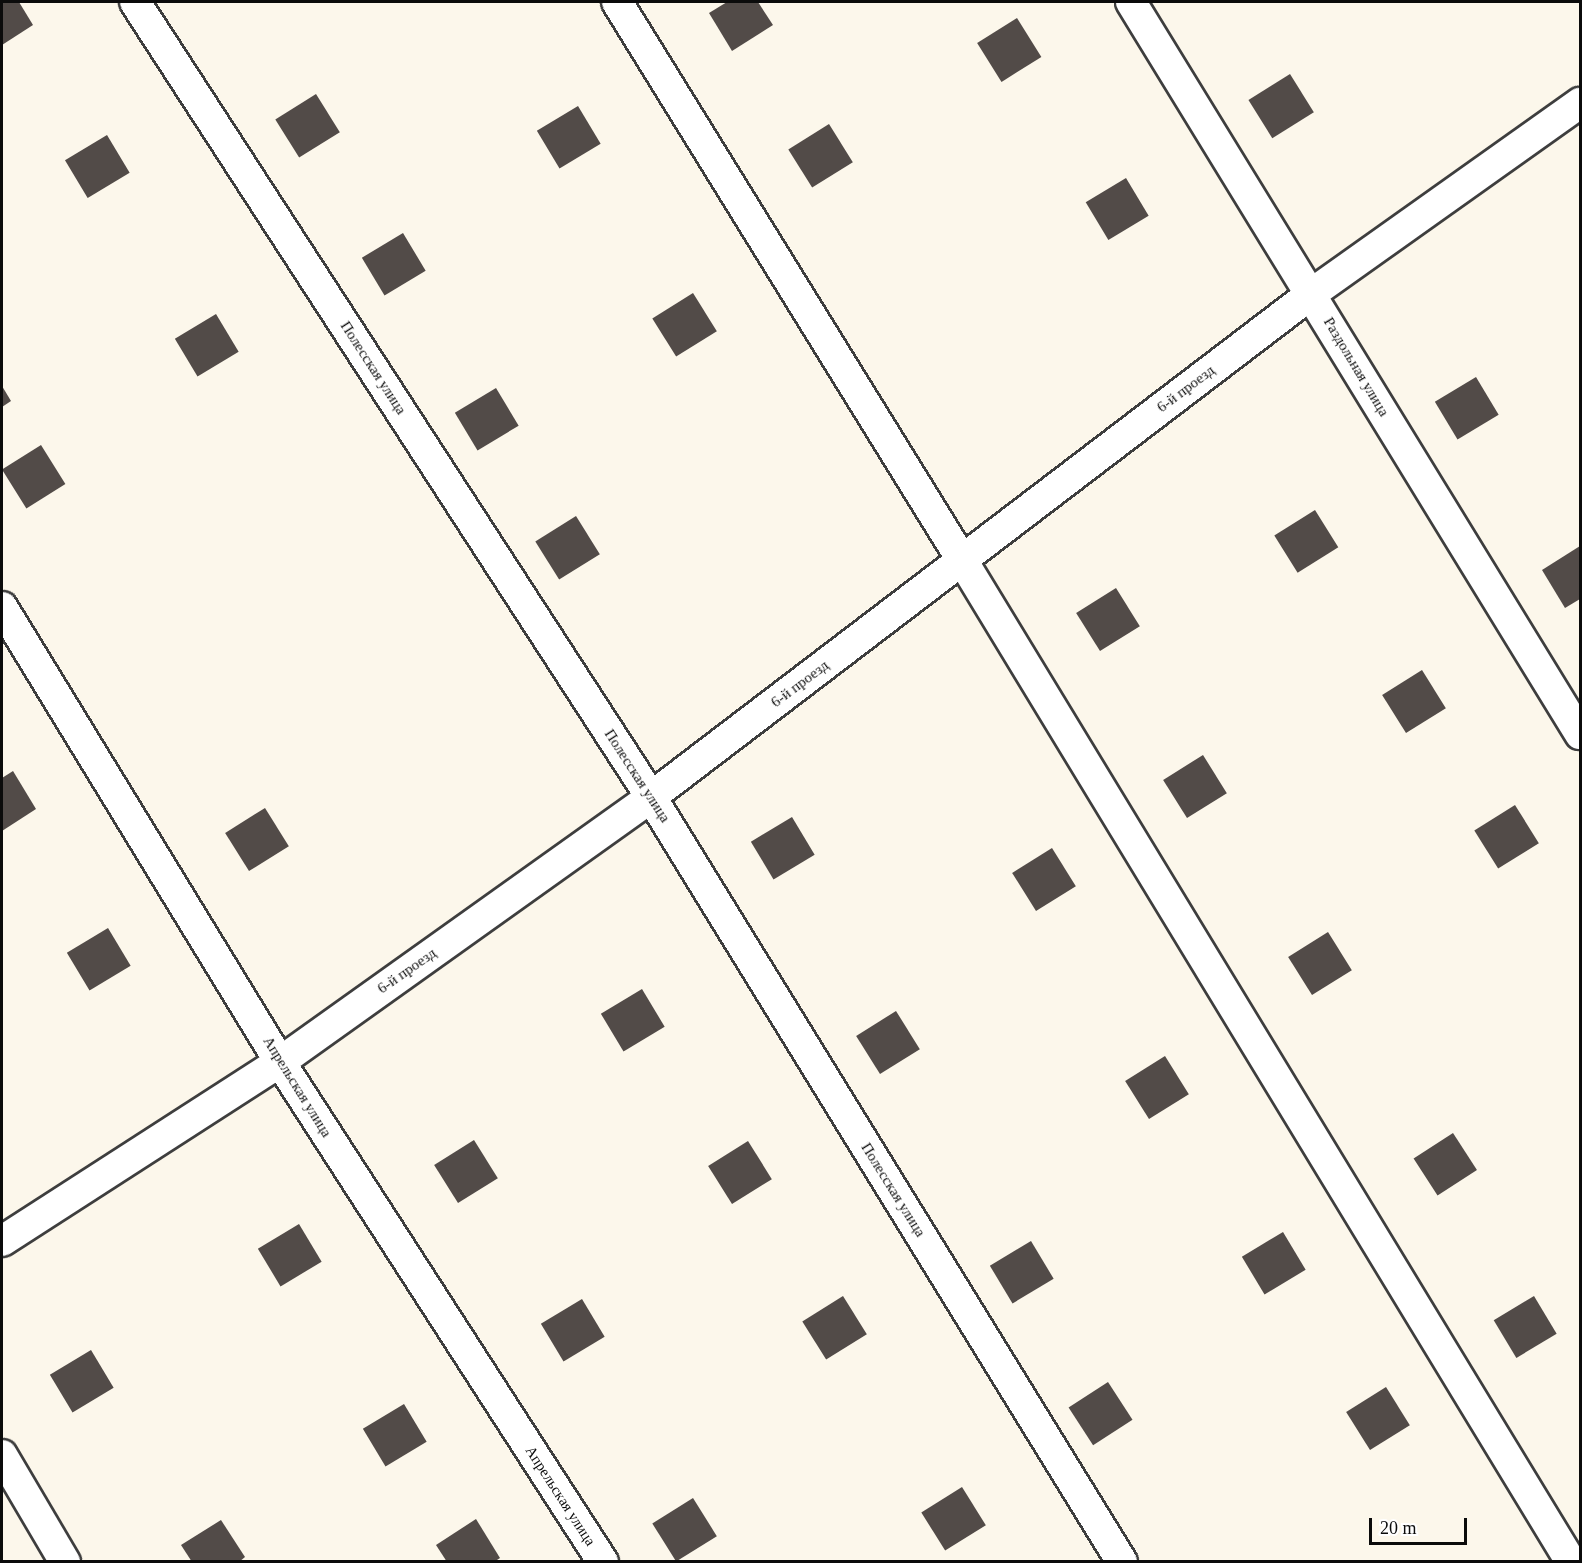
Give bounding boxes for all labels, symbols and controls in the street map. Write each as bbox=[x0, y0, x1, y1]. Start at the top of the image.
street label: Раздольная улица bbox=[1319, 314, 1393, 420]
street label: Полесская улица bbox=[336, 318, 410, 418]
street label: 6-й проезд bbox=[1154, 361, 1218, 417]
street label: 6-й проезд bbox=[768, 656, 832, 712]
street label: Полесская улица bbox=[600, 726, 674, 826]
street label: 6-й проезд bbox=[374, 944, 440, 998]
street label: Апрельская улица bbox=[259, 1033, 335, 1141]
street label: Полесская улица bbox=[857, 1140, 929, 1240]
street label: Апрельская улица bbox=[521, 1443, 599, 1549]
scale bar bbox=[1372, 1506, 1470, 1544]
text: 20 m bbox=[1380, 1518, 1417, 1538]

